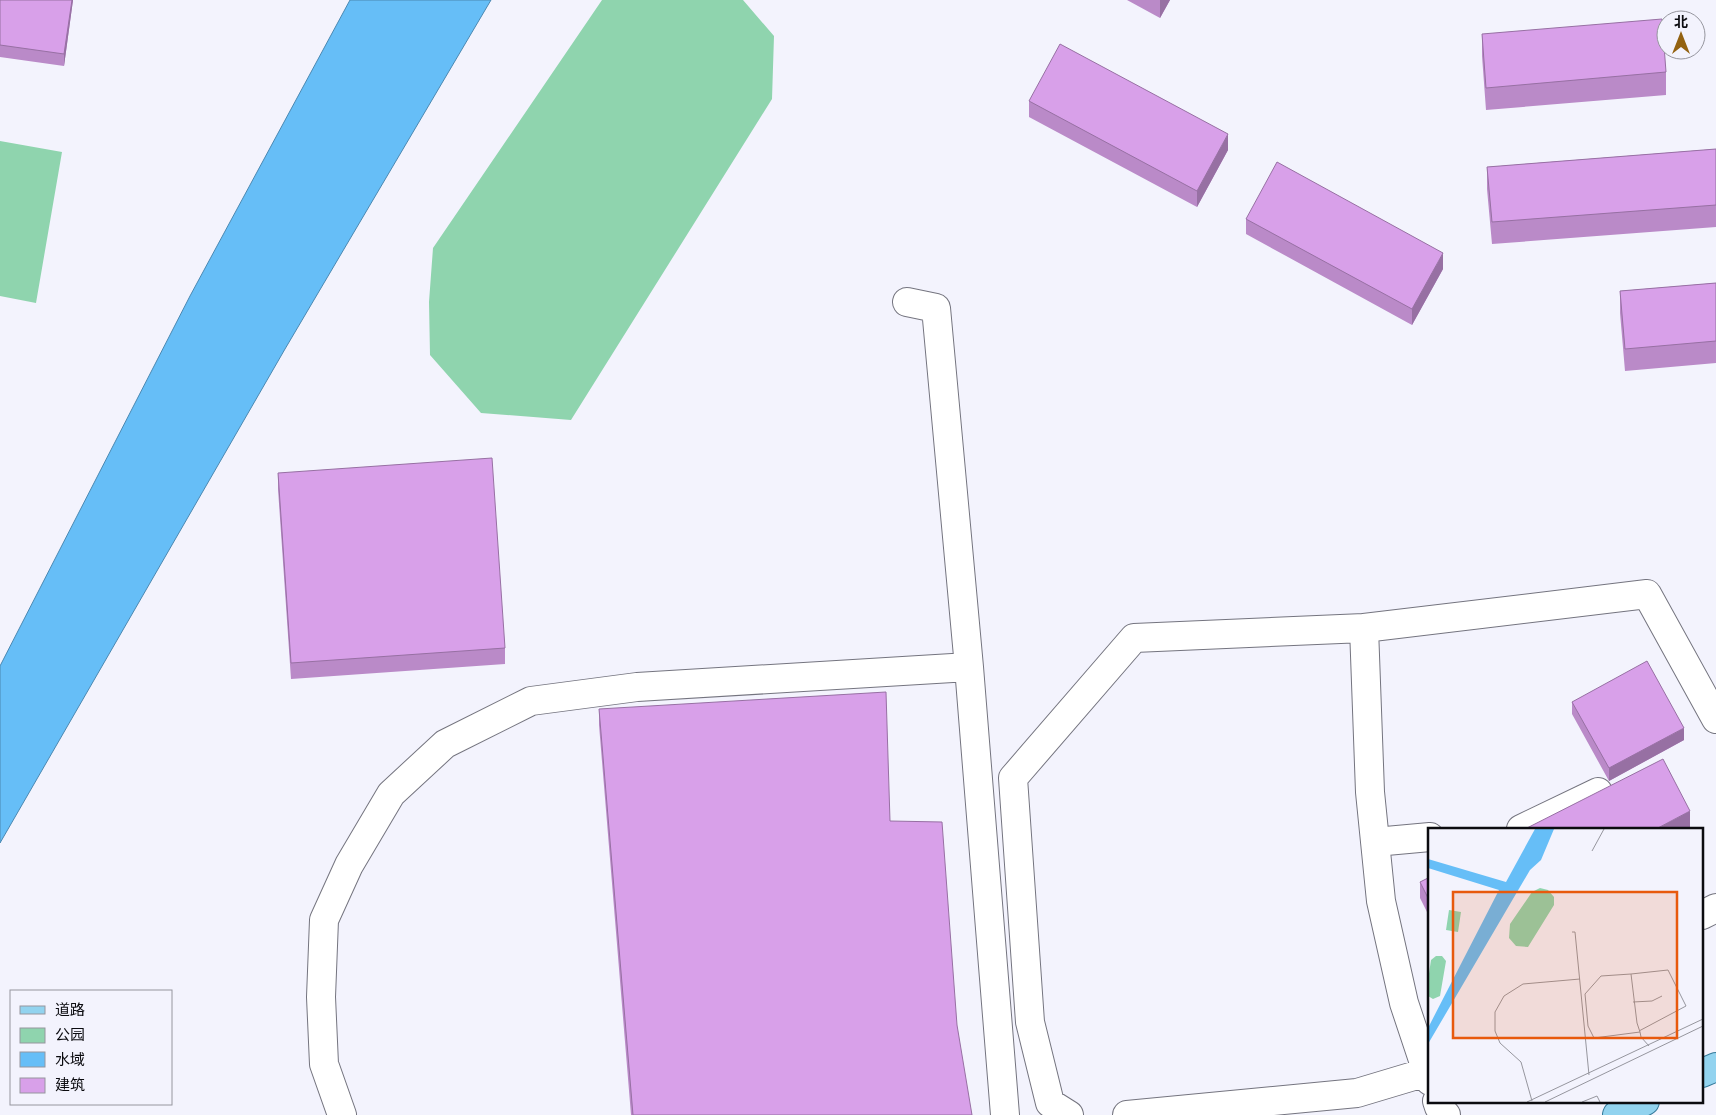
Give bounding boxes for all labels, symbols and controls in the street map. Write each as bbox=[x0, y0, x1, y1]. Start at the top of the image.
north arrow bbox=[1656, 10, 1706, 60]
text: 北 bbox=[1674, 13, 1688, 30]
inset map bbox=[1428, 828, 1704, 1102]
legend bbox=[10, 990, 172, 1105]
text: 道路 bbox=[55, 1000, 85, 1018]
text: 公园 bbox=[55, 1025, 85, 1043]
text: 水域 bbox=[55, 1050, 85, 1068]
text: 建筑 bbox=[55, 1075, 85, 1093]

